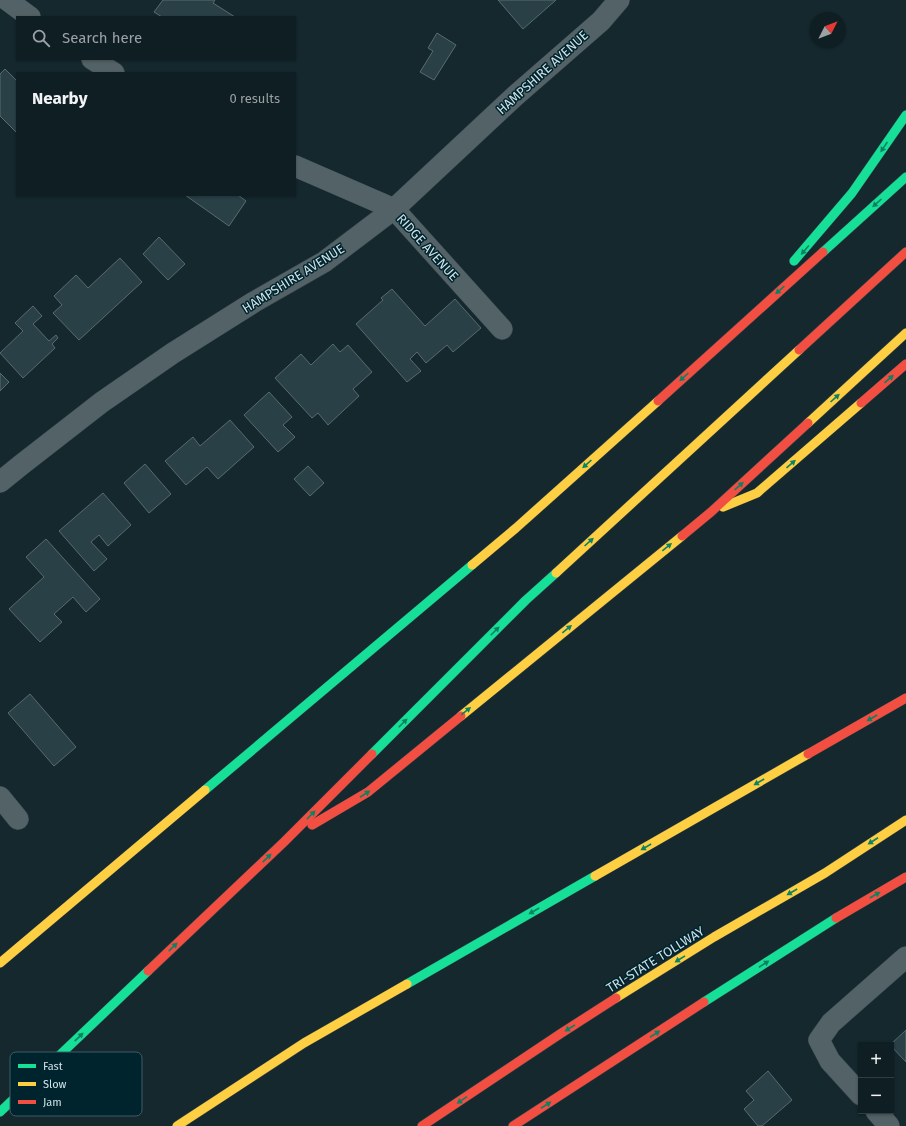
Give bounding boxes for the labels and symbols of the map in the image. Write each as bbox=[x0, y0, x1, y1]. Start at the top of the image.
north arrow bbox=[810, 12, 846, 48]
street label: HAMPSHIRE AVENUE bbox=[494, 27, 591, 117]
one-way arrow bbox=[880, 142, 888, 152]
one-way arrow bbox=[872, 198, 882, 207]
street label: RIDGE AVENUE bbox=[394, 211, 462, 284]
street label: HAMPSHIRE AVENUE bbox=[239, 241, 347, 316]
one-way arrow bbox=[800, 244, 809, 255]
one-way arrow bbox=[775, 285, 786, 294]
one-way arrow bbox=[679, 372, 689, 381]
one-way arrow bbox=[884, 374, 894, 383]
one-way arrow bbox=[830, 393, 840, 402]
one-way arrow bbox=[582, 459, 592, 468]
one-way arrow bbox=[786, 459, 796, 468]
one-way arrow bbox=[734, 481, 745, 490]
one-way arrow bbox=[584, 537, 595, 546]
one-way arrow bbox=[662, 543, 673, 552]
one-way arrow bbox=[561, 625, 572, 634]
one-way arrow bbox=[490, 626, 500, 636]
one-way arrow bbox=[460, 707, 471, 716]
one-way arrow bbox=[866, 714, 878, 721]
one-way arrow bbox=[398, 718, 408, 728]
one-way arrow bbox=[753, 779, 765, 786]
one-way arrow bbox=[359, 790, 371, 797]
one-way arrow bbox=[306, 810, 316, 820]
one-way arrow bbox=[867, 838, 879, 845]
one-way arrow bbox=[641, 843, 652, 850]
one-way arrow bbox=[262, 853, 272, 863]
one-way arrow bbox=[786, 889, 798, 896]
one-way arrow bbox=[869, 892, 881, 899]
one-way arrow bbox=[528, 908, 540, 915]
street label: TRI-STATE TOLLWAY bbox=[604, 923, 708, 996]
one-way arrow bbox=[168, 943, 178, 952]
one-way arrow bbox=[674, 955, 686, 962]
one-way arrow bbox=[758, 960, 770, 967]
one-way arrow bbox=[565, 1024, 575, 1032]
one-way arrow bbox=[650, 1030, 660, 1038]
one-way arrow bbox=[74, 1032, 84, 1042]
legend bbox=[10, 1052, 142, 1116]
text: Fast bbox=[43, 1060, 63, 1073]
text: Slow bbox=[43, 1078, 67, 1091]
text: Jam bbox=[43, 1096, 62, 1109]
one-way arrow bbox=[456, 1096, 467, 1103]
one-way arrow bbox=[540, 1101, 551, 1109]

